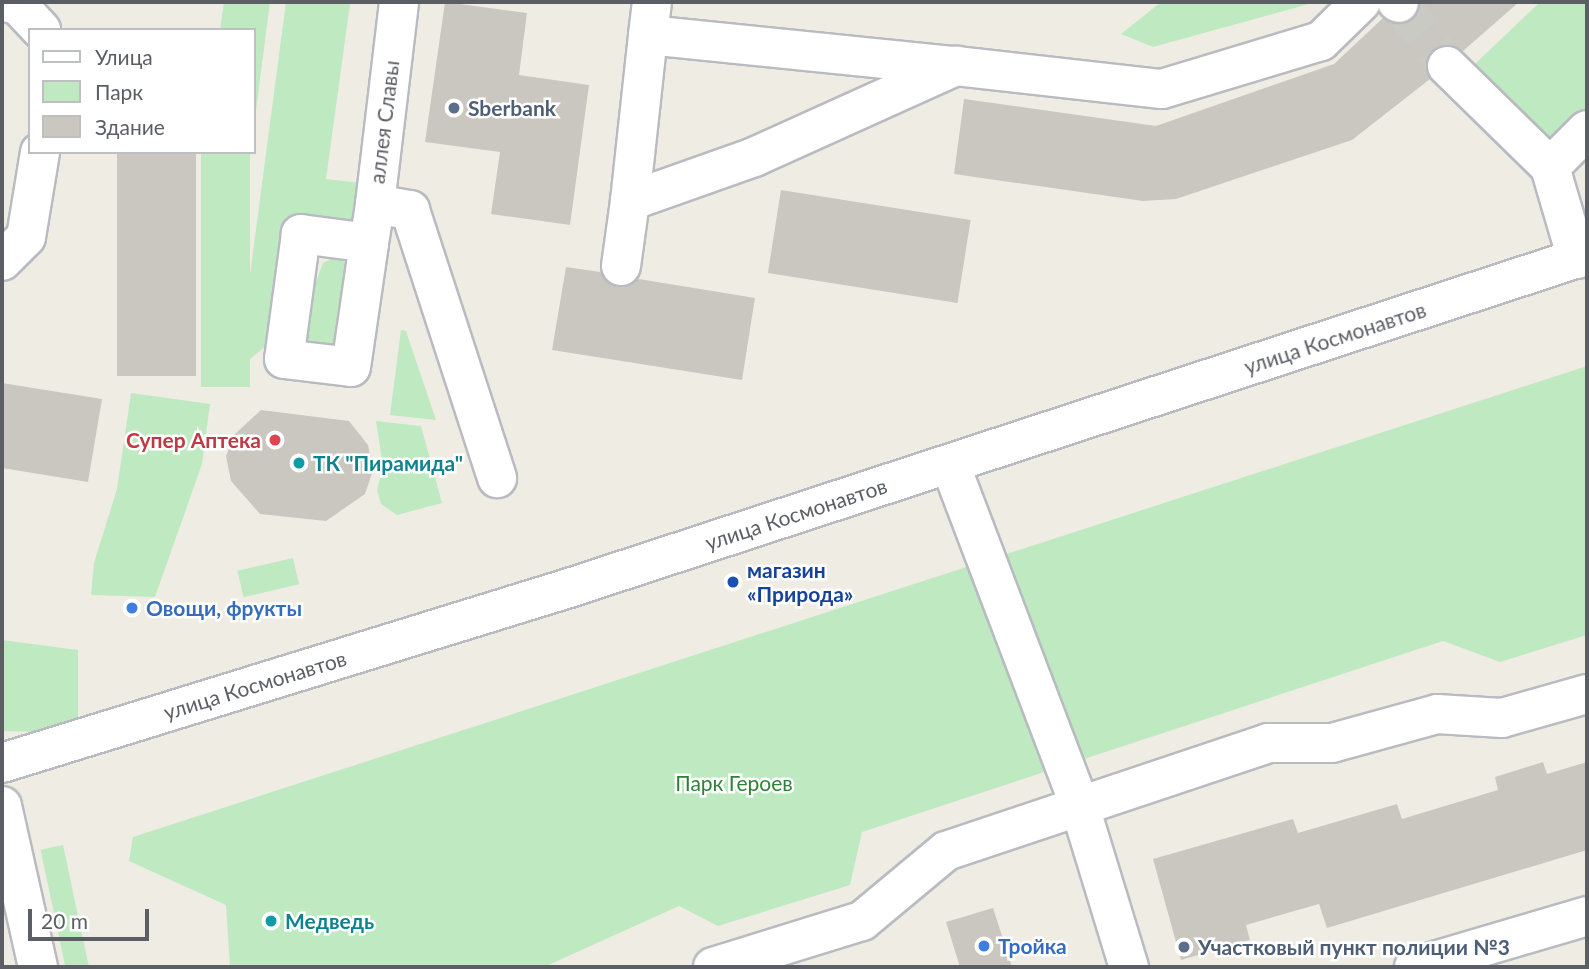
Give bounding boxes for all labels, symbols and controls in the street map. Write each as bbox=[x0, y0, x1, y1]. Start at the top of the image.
legend bbox=[28, 28, 256, 154]
text: Улица bbox=[95, 44, 153, 69]
street label: аллея Славы bbox=[364, 59, 404, 185]
text: Парк bbox=[95, 79, 143, 104]
place label: Sberbank bbox=[468, 95, 556, 121]
marker: Sberbank bbox=[446, 100, 462, 116]
text: Здание bbox=[95, 114, 165, 139]
street label: улица Космонавтов bbox=[1241, 297, 1429, 379]
place label: Супер Аптека bbox=[126, 427, 261, 453]
marker: Супер Аптека bbox=[267, 432, 283, 448]
place label: ТК "Пирамида" bbox=[313, 450, 463, 476]
marker: ТК "Пирамида" bbox=[291, 455, 307, 471]
street label: улица Космонавтов bbox=[702, 473, 890, 555]
place label: магазин «Природа» bbox=[747, 557, 853, 607]
marker: магазин «Природа» bbox=[725, 574, 741, 590]
place label: Овощи, фрукты bbox=[146, 595, 302, 621]
marker: Овощи, фрукты bbox=[124, 600, 140, 616]
street label: улица Космонавтов bbox=[161, 645, 349, 725]
park label: Парк Героев bbox=[675, 770, 793, 796]
scale bar bbox=[32, 895, 152, 939]
text: 20 m bbox=[41, 908, 88, 933]
place label: Медведь bbox=[285, 908, 374, 934]
marker: Медведь bbox=[263, 913, 279, 929]
place label: Тройка bbox=[998, 933, 1067, 959]
place label: Участковый пункт полиции №3 bbox=[1198, 934, 1510, 960]
marker: Тройка bbox=[976, 938, 992, 954]
marker: Участковый пункт полиции №3 bbox=[1176, 939, 1192, 955]

